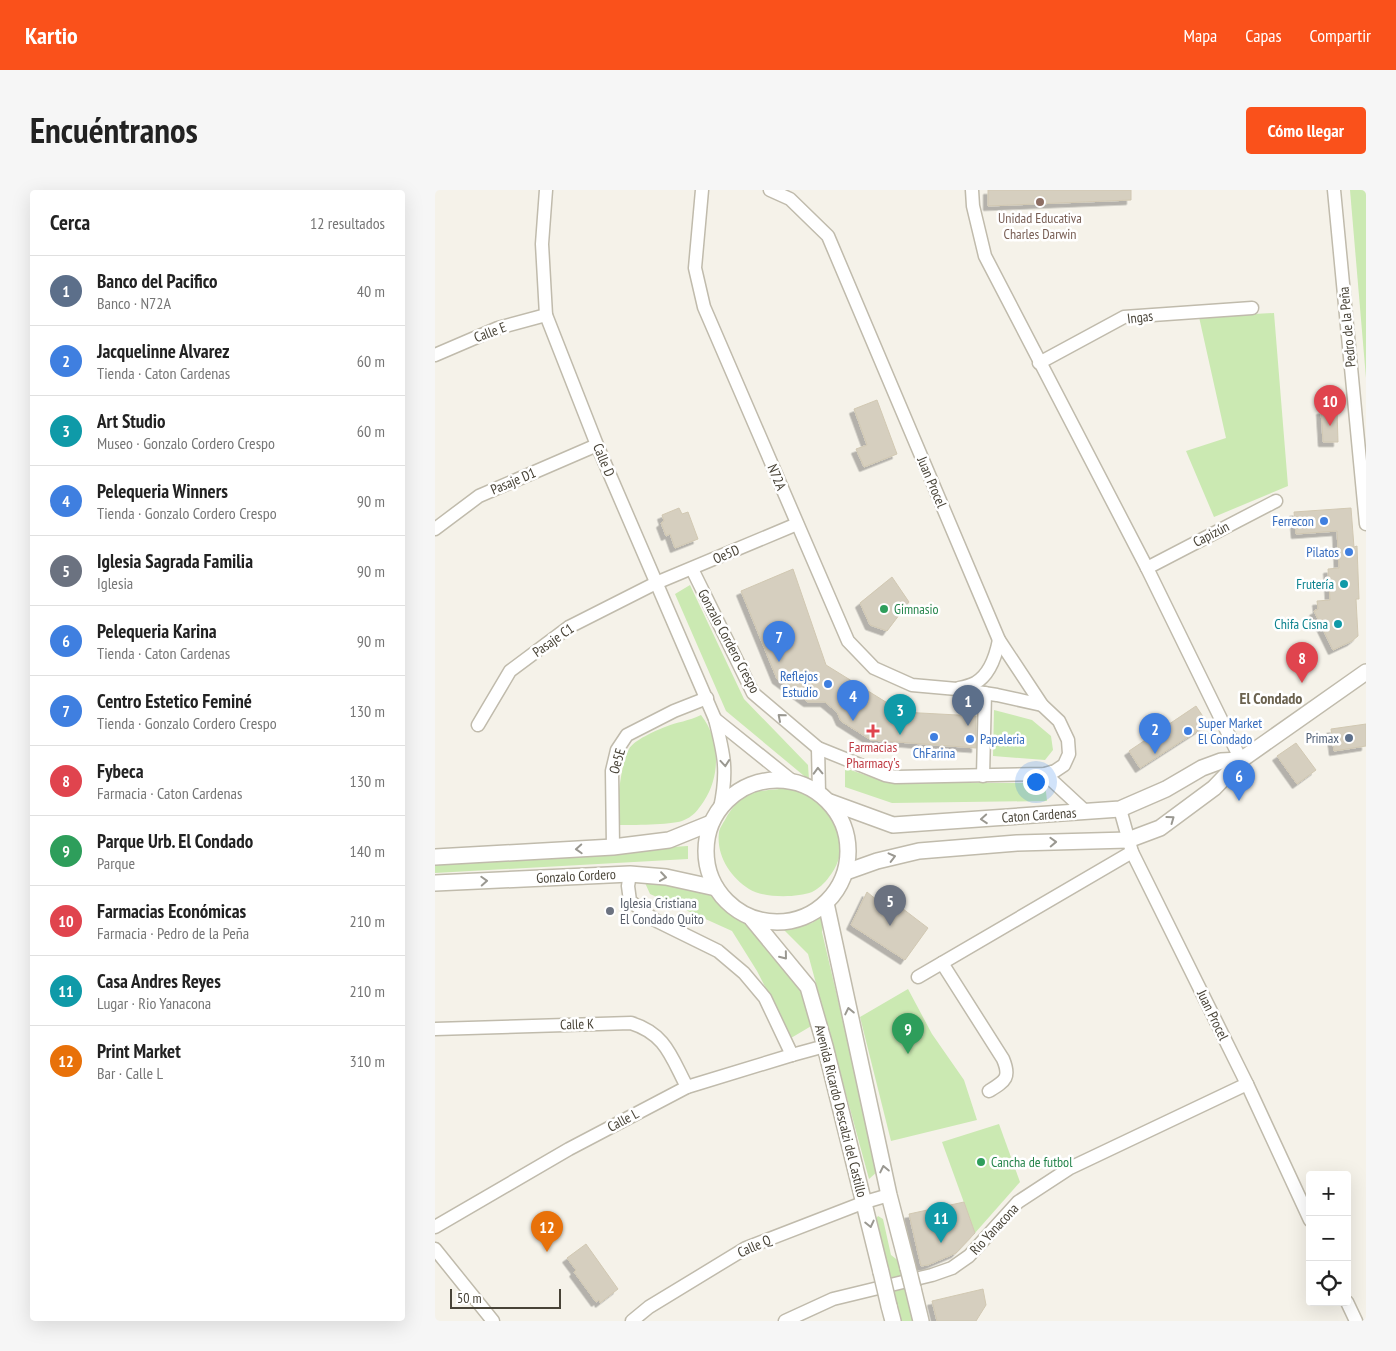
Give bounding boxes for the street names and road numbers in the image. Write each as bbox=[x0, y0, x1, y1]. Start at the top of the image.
street label: Pedro de la Peña bbox=[1335, 286, 1359, 368]
street label: Ingas bbox=[1126, 306, 1154, 328]
street label: Calle E bbox=[471, 318, 509, 346]
street label: Calle D bbox=[589, 441, 619, 479]
street label: Juan Procel bbox=[913, 453, 951, 511]
street label: N72A bbox=[763, 461, 791, 493]
street label: Pasaje D1 bbox=[488, 463, 538, 499]
street label: Capizún bbox=[1190, 517, 1232, 551]
street label: Oe5D bbox=[710, 540, 742, 568]
street label: Gonzalo Cordero Crespo bbox=[694, 586, 764, 696]
street label: Pasaje C1 bbox=[529, 619, 577, 661]
street label: Oe5E bbox=[605, 746, 629, 776]
street label: Caton Cardenas bbox=[1001, 803, 1077, 827]
street label: Gonzalo Cordero bbox=[536, 865, 616, 887]
street label: Juan Procel bbox=[1193, 986, 1233, 1044]
street label: Calle K bbox=[560, 1014, 594, 1034]
street label: Avenida Ricardo Descalzi del Castillo bbox=[811, 1023, 871, 1199]
street label: Calle L bbox=[604, 1104, 642, 1136]
street label: Rio Yanacona bbox=[966, 1199, 1022, 1259]
street label: Calle Q bbox=[734, 1231, 774, 1261]

